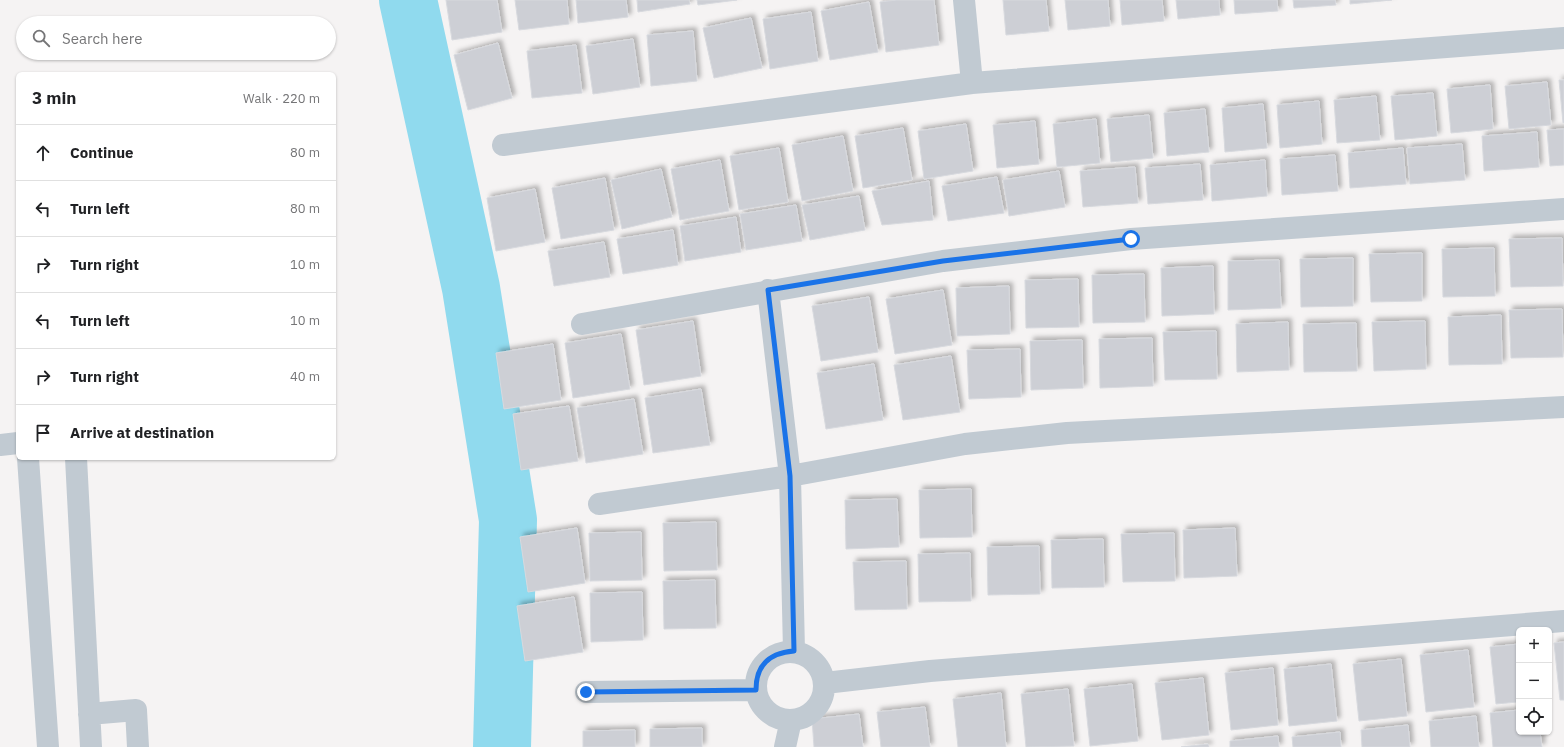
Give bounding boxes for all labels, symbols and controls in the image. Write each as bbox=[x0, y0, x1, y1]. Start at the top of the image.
search box bbox=[16, 16, 336, 60]
icon: search bbox=[30, 27, 52, 49]
text: Search here bbox=[62, 29, 142, 48]
text: 3 min bbox=[32, 87, 76, 109]
text: Walk · 220 m bbox=[243, 90, 320, 107]
icon: ahead bbox=[32, 142, 54, 164]
text: Continue bbox=[70, 143, 134, 162]
text: 80 m bbox=[290, 144, 320, 161]
icon: left bbox=[32, 198, 54, 220]
text: Turn left bbox=[70, 199, 130, 218]
text: 80 m bbox=[290, 200, 320, 217]
route start bbox=[1122, 230, 1140, 248]
icon: right bbox=[32, 254, 54, 276]
text: Turn right bbox=[70, 255, 139, 274]
text: 10 m bbox=[290, 256, 320, 273]
icon: left bbox=[32, 310, 54, 332]
text: Turn left bbox=[70, 311, 130, 330]
text: 10 m bbox=[290, 312, 320, 329]
icon: right bbox=[32, 366, 54, 388]
text: Turn right bbox=[70, 367, 139, 386]
text: 40 m bbox=[290, 368, 320, 385]
icon: arrive bbox=[32, 422, 54, 444]
text: Arrive at destination bbox=[70, 423, 214, 442]
map controls bbox=[1516, 627, 1552, 735]
button: + bbox=[1516, 627, 1552, 663]
button: − bbox=[1516, 663, 1552, 699]
route end bbox=[577, 683, 595, 701]
button: locate bbox=[1516, 699, 1552, 735]

